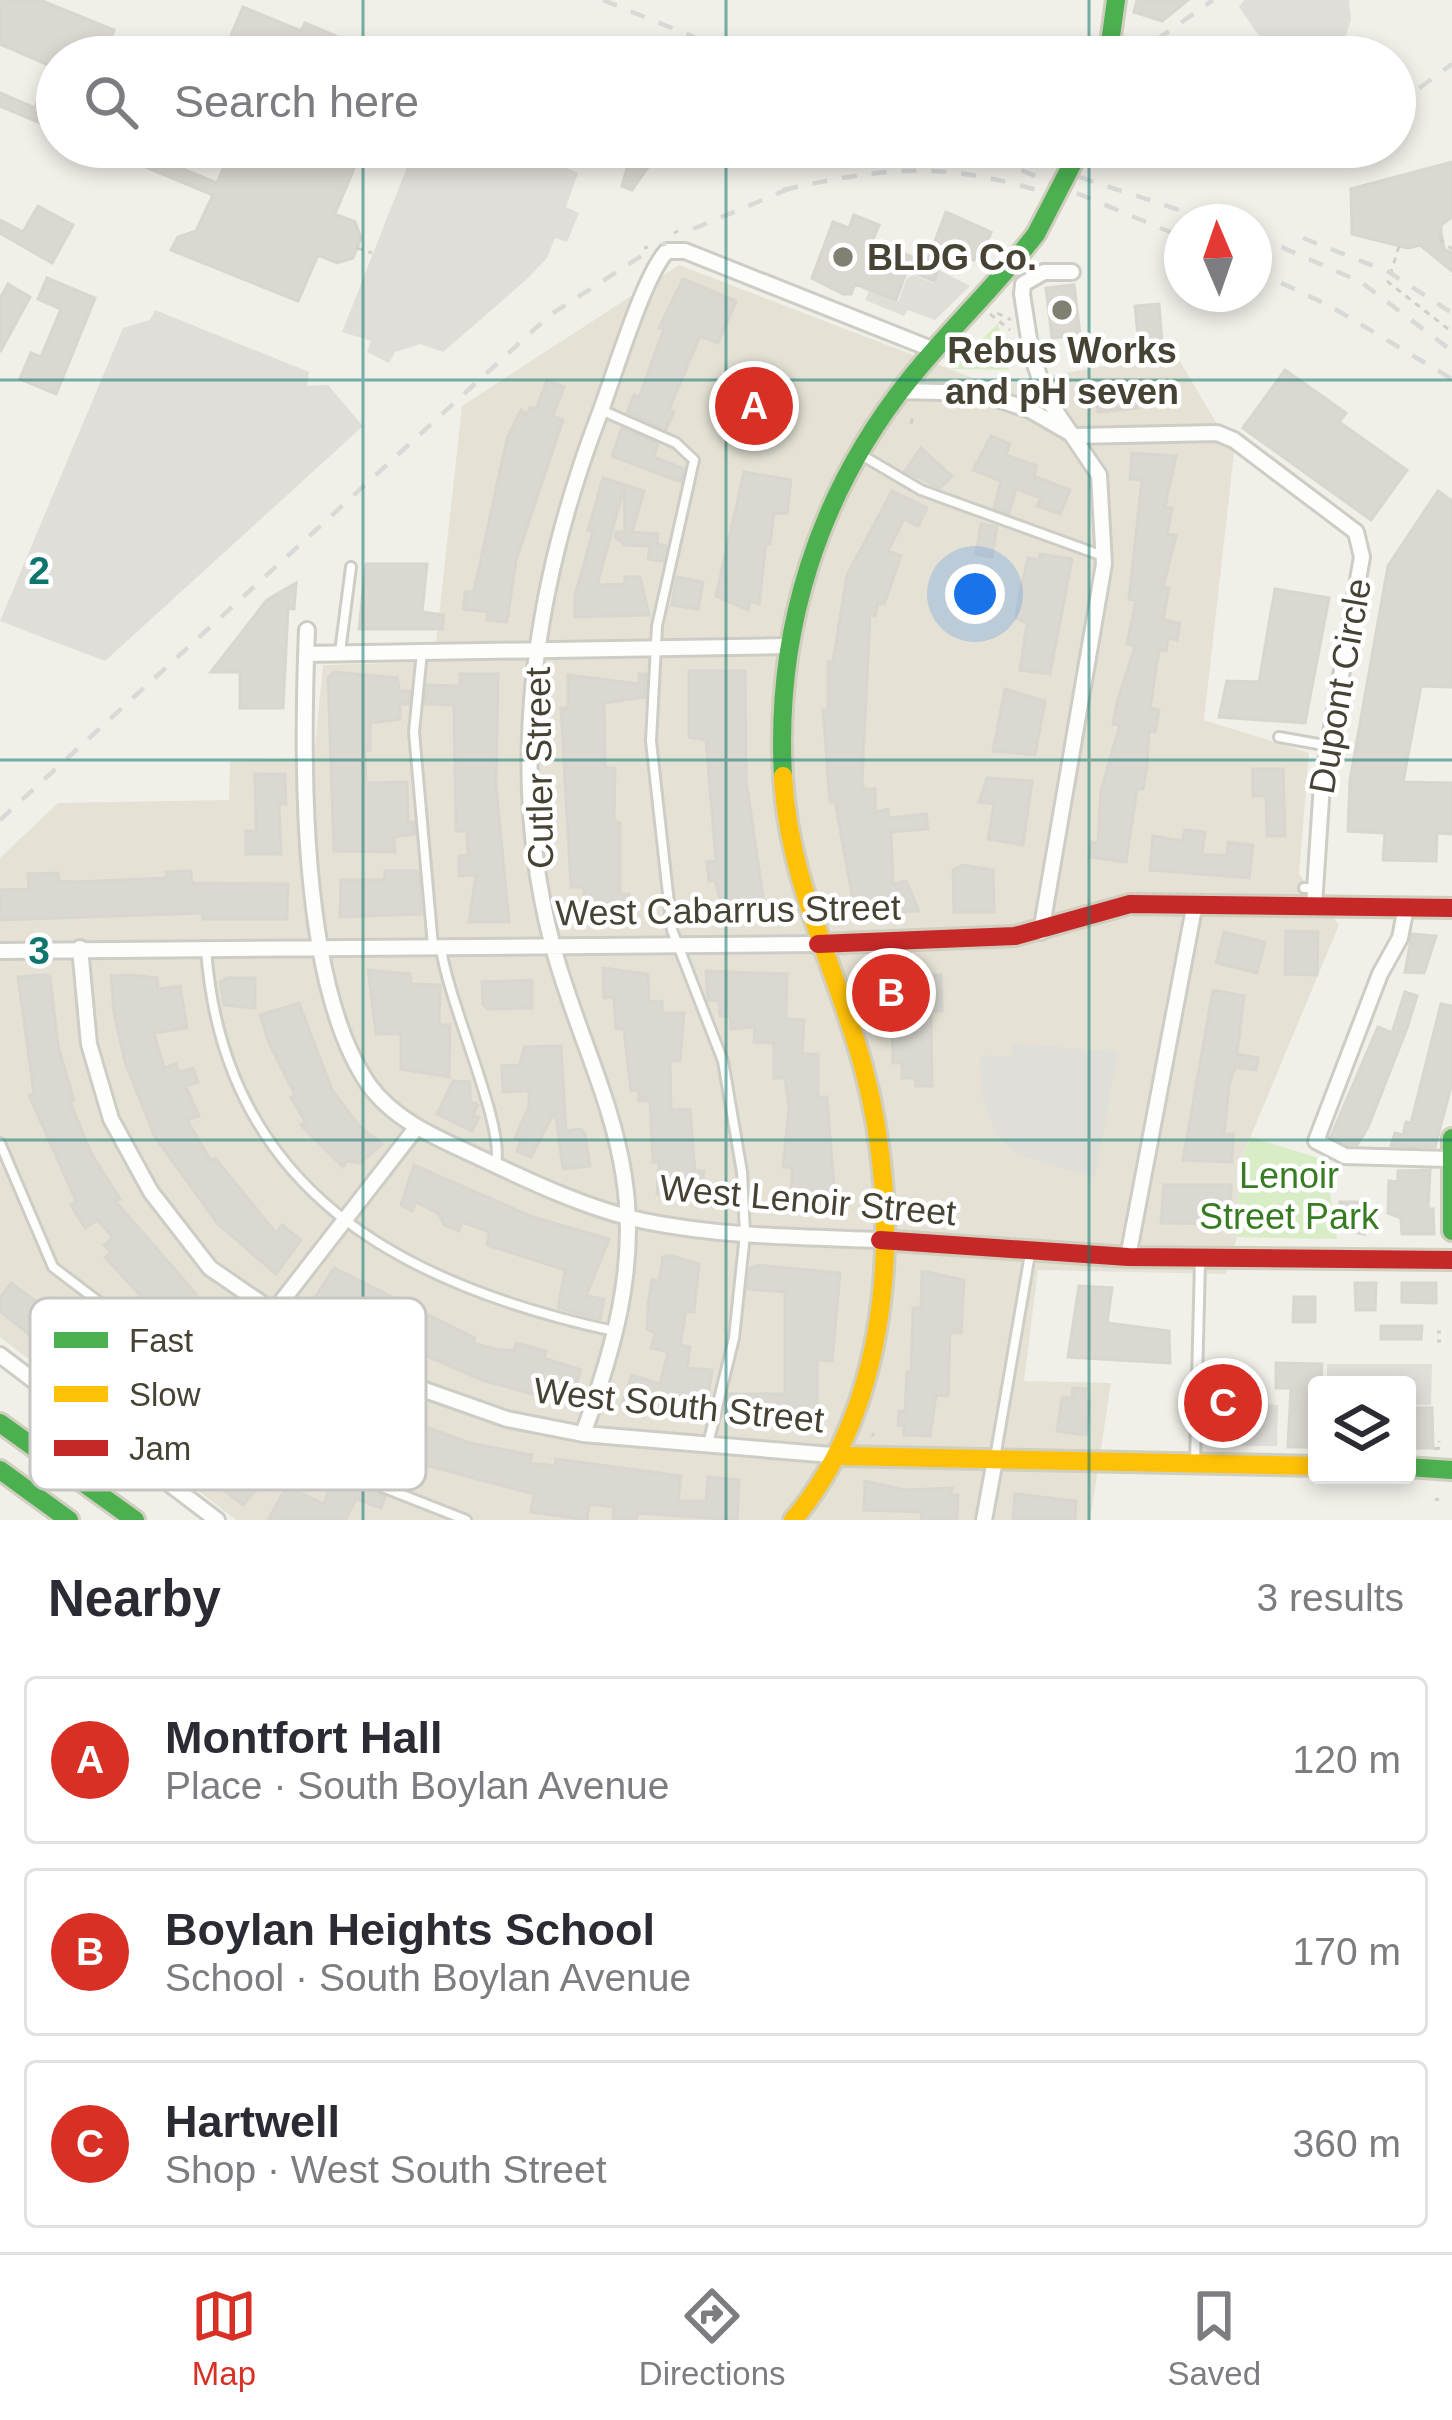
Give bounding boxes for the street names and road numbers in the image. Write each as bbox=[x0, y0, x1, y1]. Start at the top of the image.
street label: Dupont Circle bbox=[1301, 575, 1379, 797]
street label: Cutler Street bbox=[517, 667, 561, 869]
street label: West Cabarrus Street bbox=[555, 886, 901, 934]
street label: West Lenoir Street bbox=[658, 1167, 958, 1233]
street label: West South Street bbox=[532, 1369, 826, 1441]

